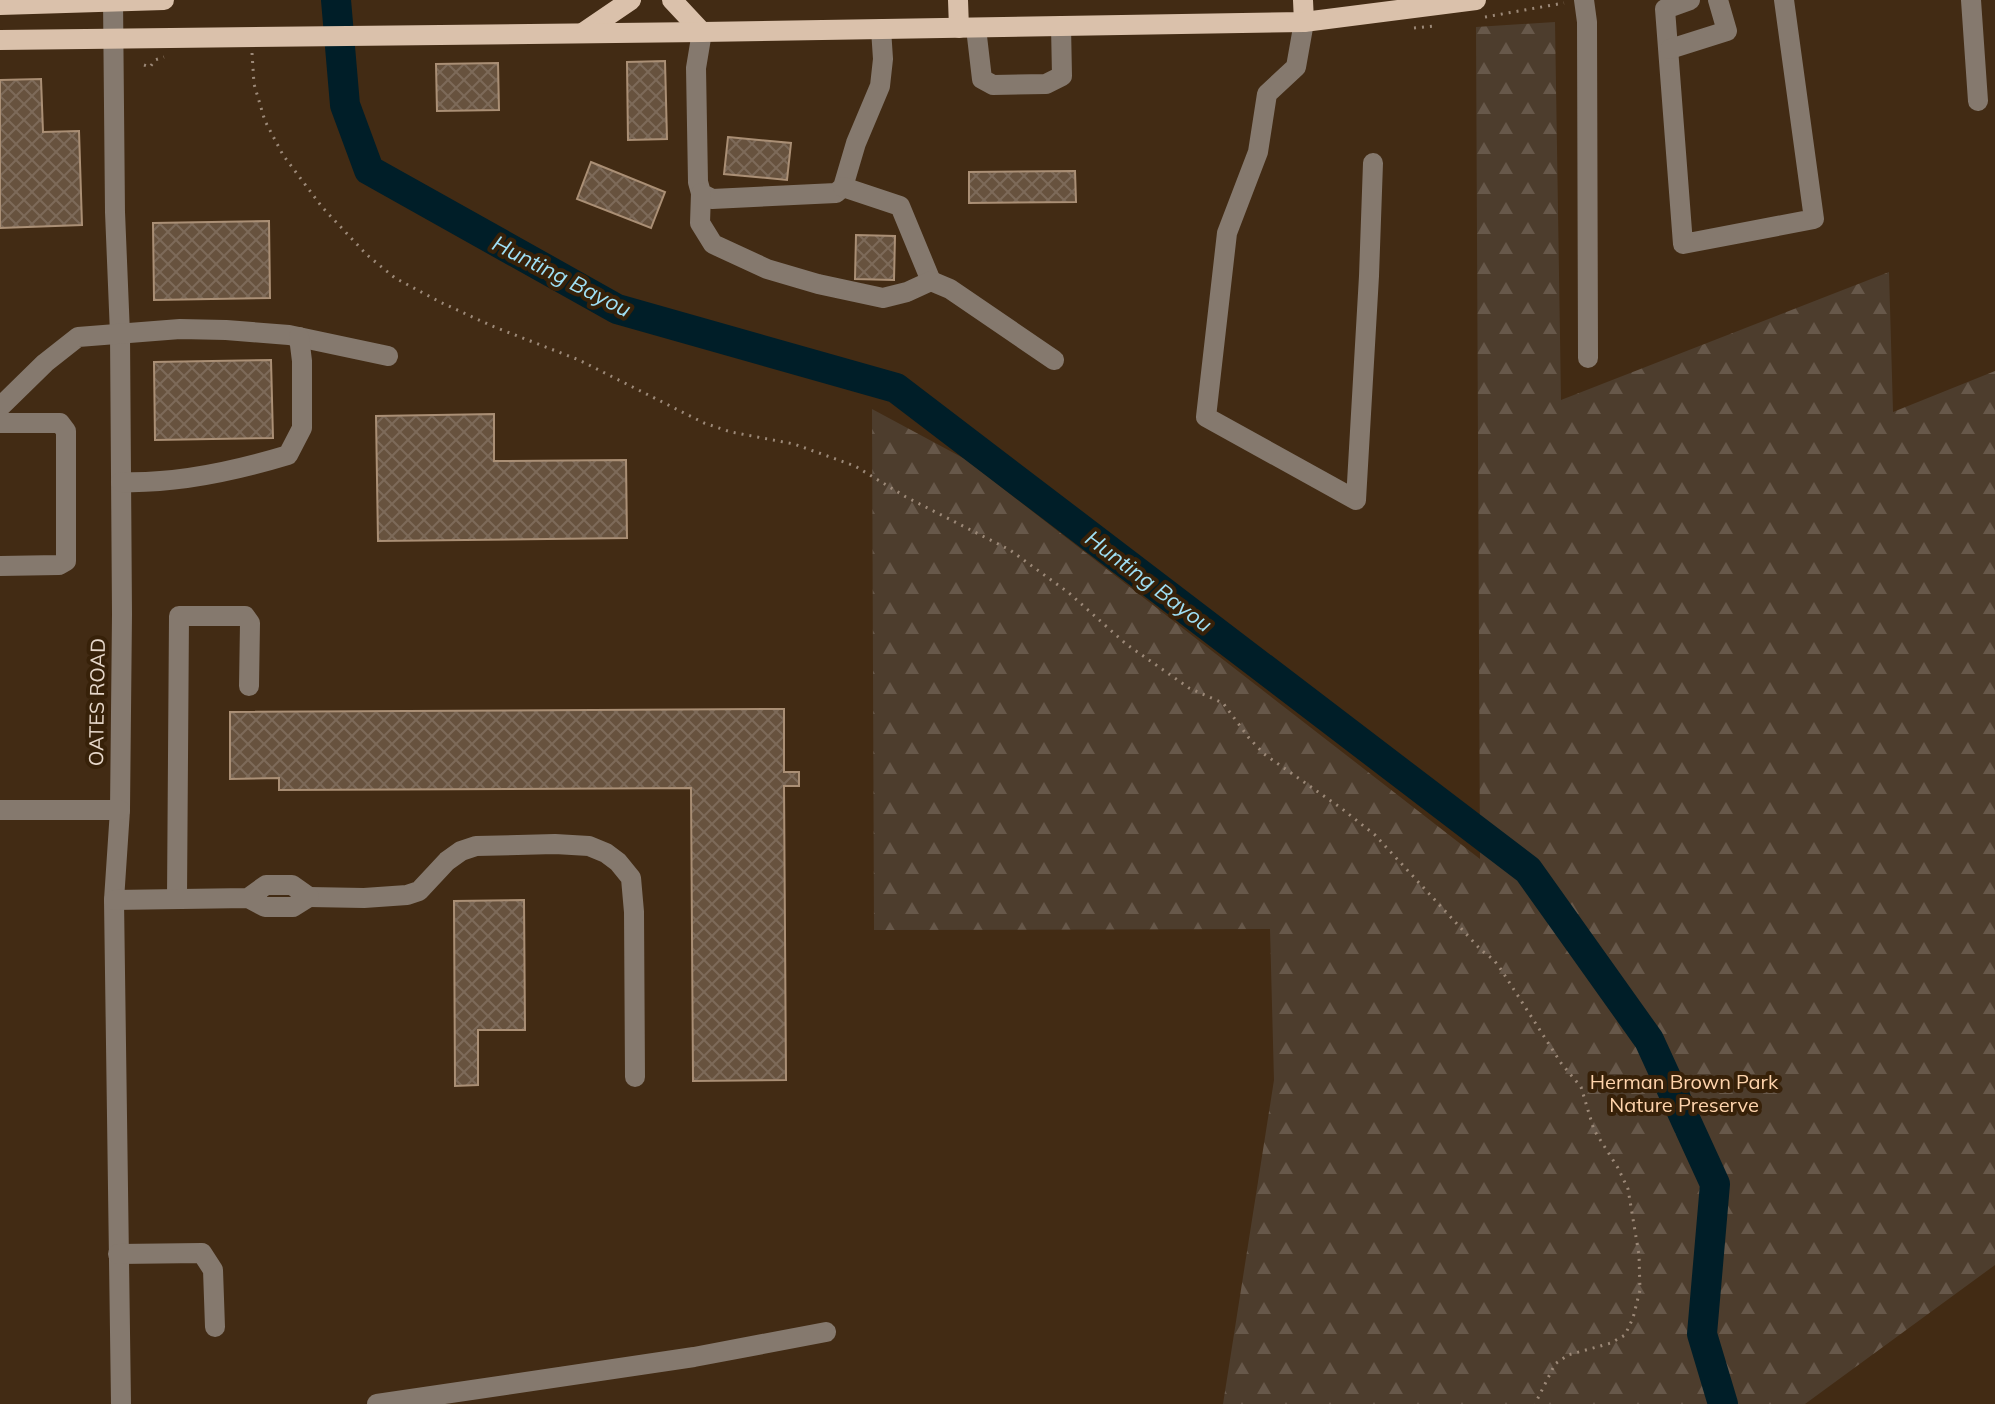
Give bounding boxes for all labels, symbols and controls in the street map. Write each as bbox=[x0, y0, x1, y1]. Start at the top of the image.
water label: Hunting Bayou bbox=[488, 229, 636, 323]
water label: Hunting Bayou bbox=[1080, 524, 1218, 638]
street label: OATES ROAD bbox=[83, 638, 110, 766]
park label: Herman Brown Park Nature Preserve bbox=[1590, 1069, 1779, 1117]

